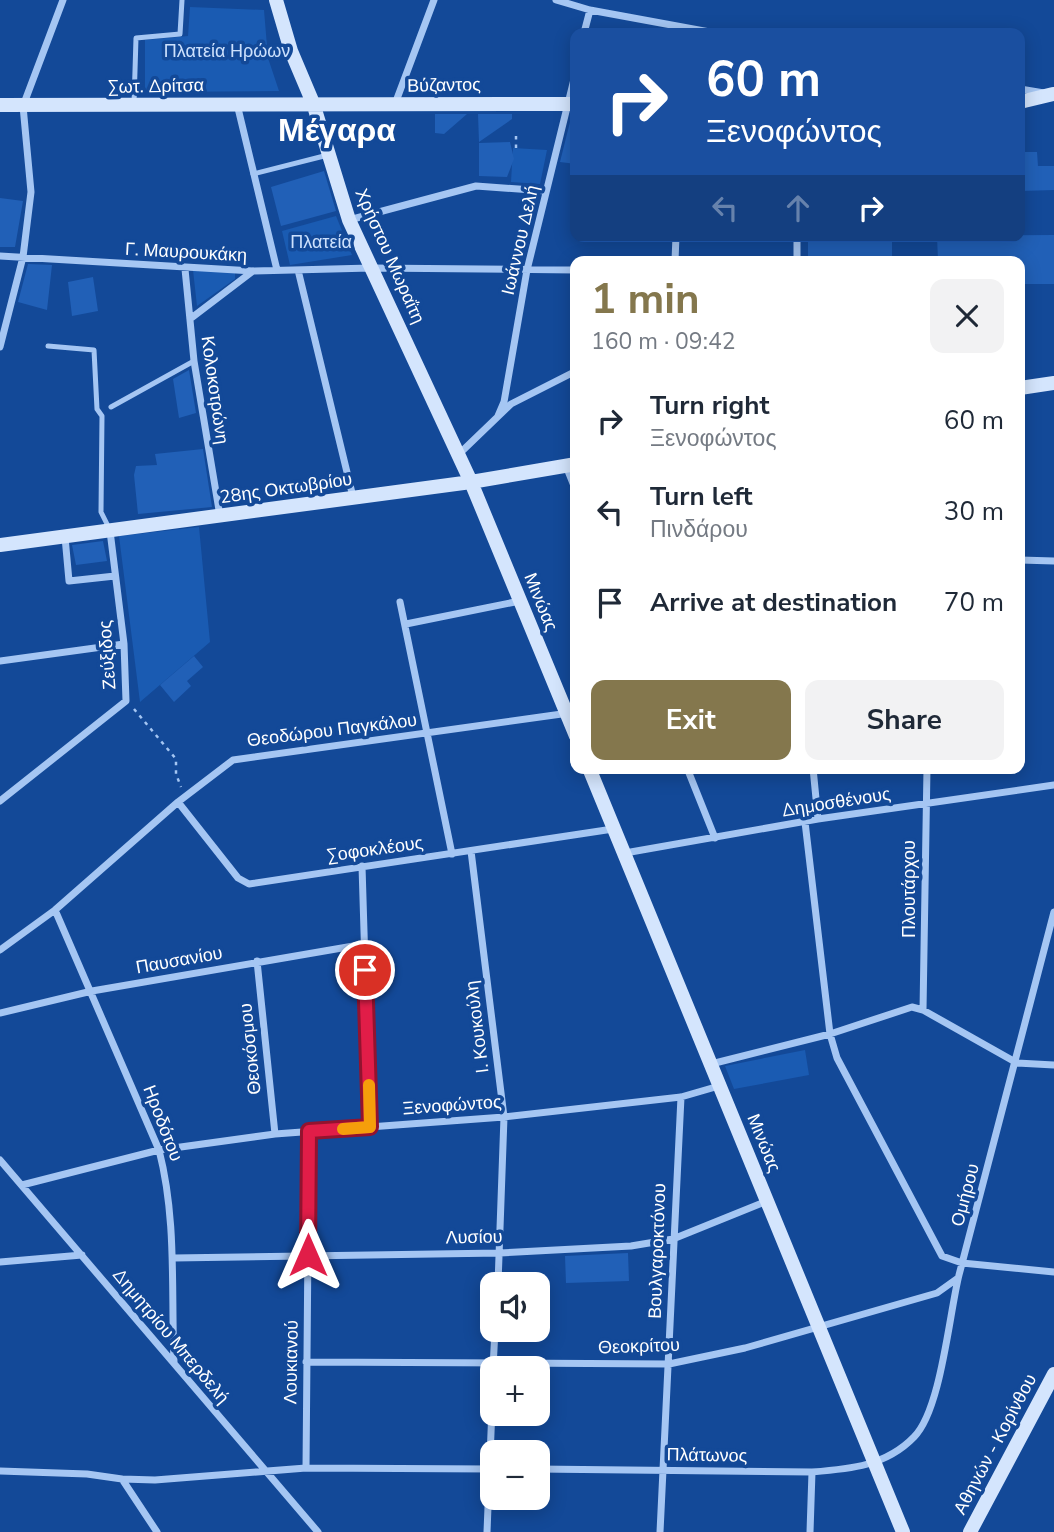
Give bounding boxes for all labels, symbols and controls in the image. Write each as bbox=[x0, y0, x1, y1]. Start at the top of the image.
park label: Πλατεία Ηρώων bbox=[164, 39, 290, 63]
text: 60 m bbox=[706, 46, 821, 113]
icon: right bbox=[591, 56, 682, 147]
street label: Βύζαντος bbox=[407, 72, 481, 98]
street label: Σωτ. Δρίτσα bbox=[108, 73, 204, 99]
district label: Μέγαρα bbox=[278, 109, 396, 152]
text: Ξενοφώντος bbox=[706, 110, 882, 153]
street label: Ιωάννου Δελή bbox=[496, 183, 544, 297]
street label: Χρήστου Μωραΐτη bbox=[349, 185, 431, 327]
icon: left bbox=[706, 189, 744, 227]
icon: ahead bbox=[779, 189, 817, 227]
icon: right bbox=[852, 189, 890, 227]
park label: Πλατεία bbox=[290, 230, 352, 254]
street label: Γ. Μαυρουκάκη bbox=[124, 237, 248, 267]
text: 1 min bbox=[591, 271, 700, 328]
button: close bbox=[930, 279, 1004, 353]
text: 160 m · 09:42 bbox=[591, 326, 736, 357]
street label: Κολοκοτρώνη bbox=[196, 334, 234, 446]
text: Turn right bbox=[650, 388, 769, 423]
icon: right bbox=[591, 402, 629, 440]
text: 60 m bbox=[944, 403, 1004, 438]
text: Ξενοφώντος bbox=[650, 423, 777, 454]
street label: 28ης Οκτωβρίου bbox=[218, 467, 354, 509]
text: Turn left bbox=[650, 479, 753, 514]
icon: left bbox=[591, 493, 629, 531]
text: 30 m bbox=[944, 494, 1004, 529]
text: Πινδάρου bbox=[650, 514, 748, 545]
street label: Μινώας bbox=[518, 569, 564, 635]
icon: arrive bbox=[591, 584, 629, 622]
text: Arrive at destination bbox=[650, 585, 897, 620]
text: 70 m bbox=[944, 585, 1004, 620]
street label: Ζεύξιδος bbox=[93, 619, 121, 691]
button: Exit bbox=[591, 680, 791, 760]
button: Share bbox=[805, 680, 1004, 760]
street label: Θεοδώρου Παγκάλου bbox=[246, 708, 418, 752]
street label: Δημοσθένους bbox=[780, 782, 892, 822]
street label: Σοφοκλέους bbox=[325, 830, 425, 868]
street label: Πλουτάρχου bbox=[897, 840, 921, 938]
pin bbox=[335, 940, 395, 1000]
street label: Παυσανίου bbox=[134, 941, 224, 979]
icon: arrive bbox=[346, 951, 384, 989]
street label: Ι. Κουκούλη bbox=[459, 979, 495, 1075]
street label: Θεοκόσμου bbox=[233, 1002, 267, 1096]
street label: Ηροδότου bbox=[138, 1081, 188, 1165]
street label: Ξενοφώντος bbox=[402, 1090, 503, 1120]
street label: Μινώας bbox=[741, 1110, 787, 1176]
street label: Ομήρου bbox=[945, 1161, 985, 1229]
street label: Βουλγαροκτόνου bbox=[643, 1183, 671, 1319]
position arrow bbox=[271, 1218, 345, 1292]
street label: Λυσίου bbox=[445, 1225, 503, 1249]
street label: Δημητρίου Μπερδελή bbox=[107, 1263, 235, 1409]
map controls bbox=[480, 1272, 550, 1510]
button: sound bbox=[480, 1272, 550, 1342]
street label: Λουκιανού bbox=[278, 1320, 304, 1404]
street label: Θεοκρίτου bbox=[598, 1333, 680, 1359]
button: + bbox=[480, 1356, 550, 1426]
street label: Αθηνών - Κορίνθου bbox=[948, 1370, 1042, 1518]
button: − bbox=[480, 1440, 550, 1510]
street label: Πλάτωνος bbox=[666, 1442, 748, 1468]

